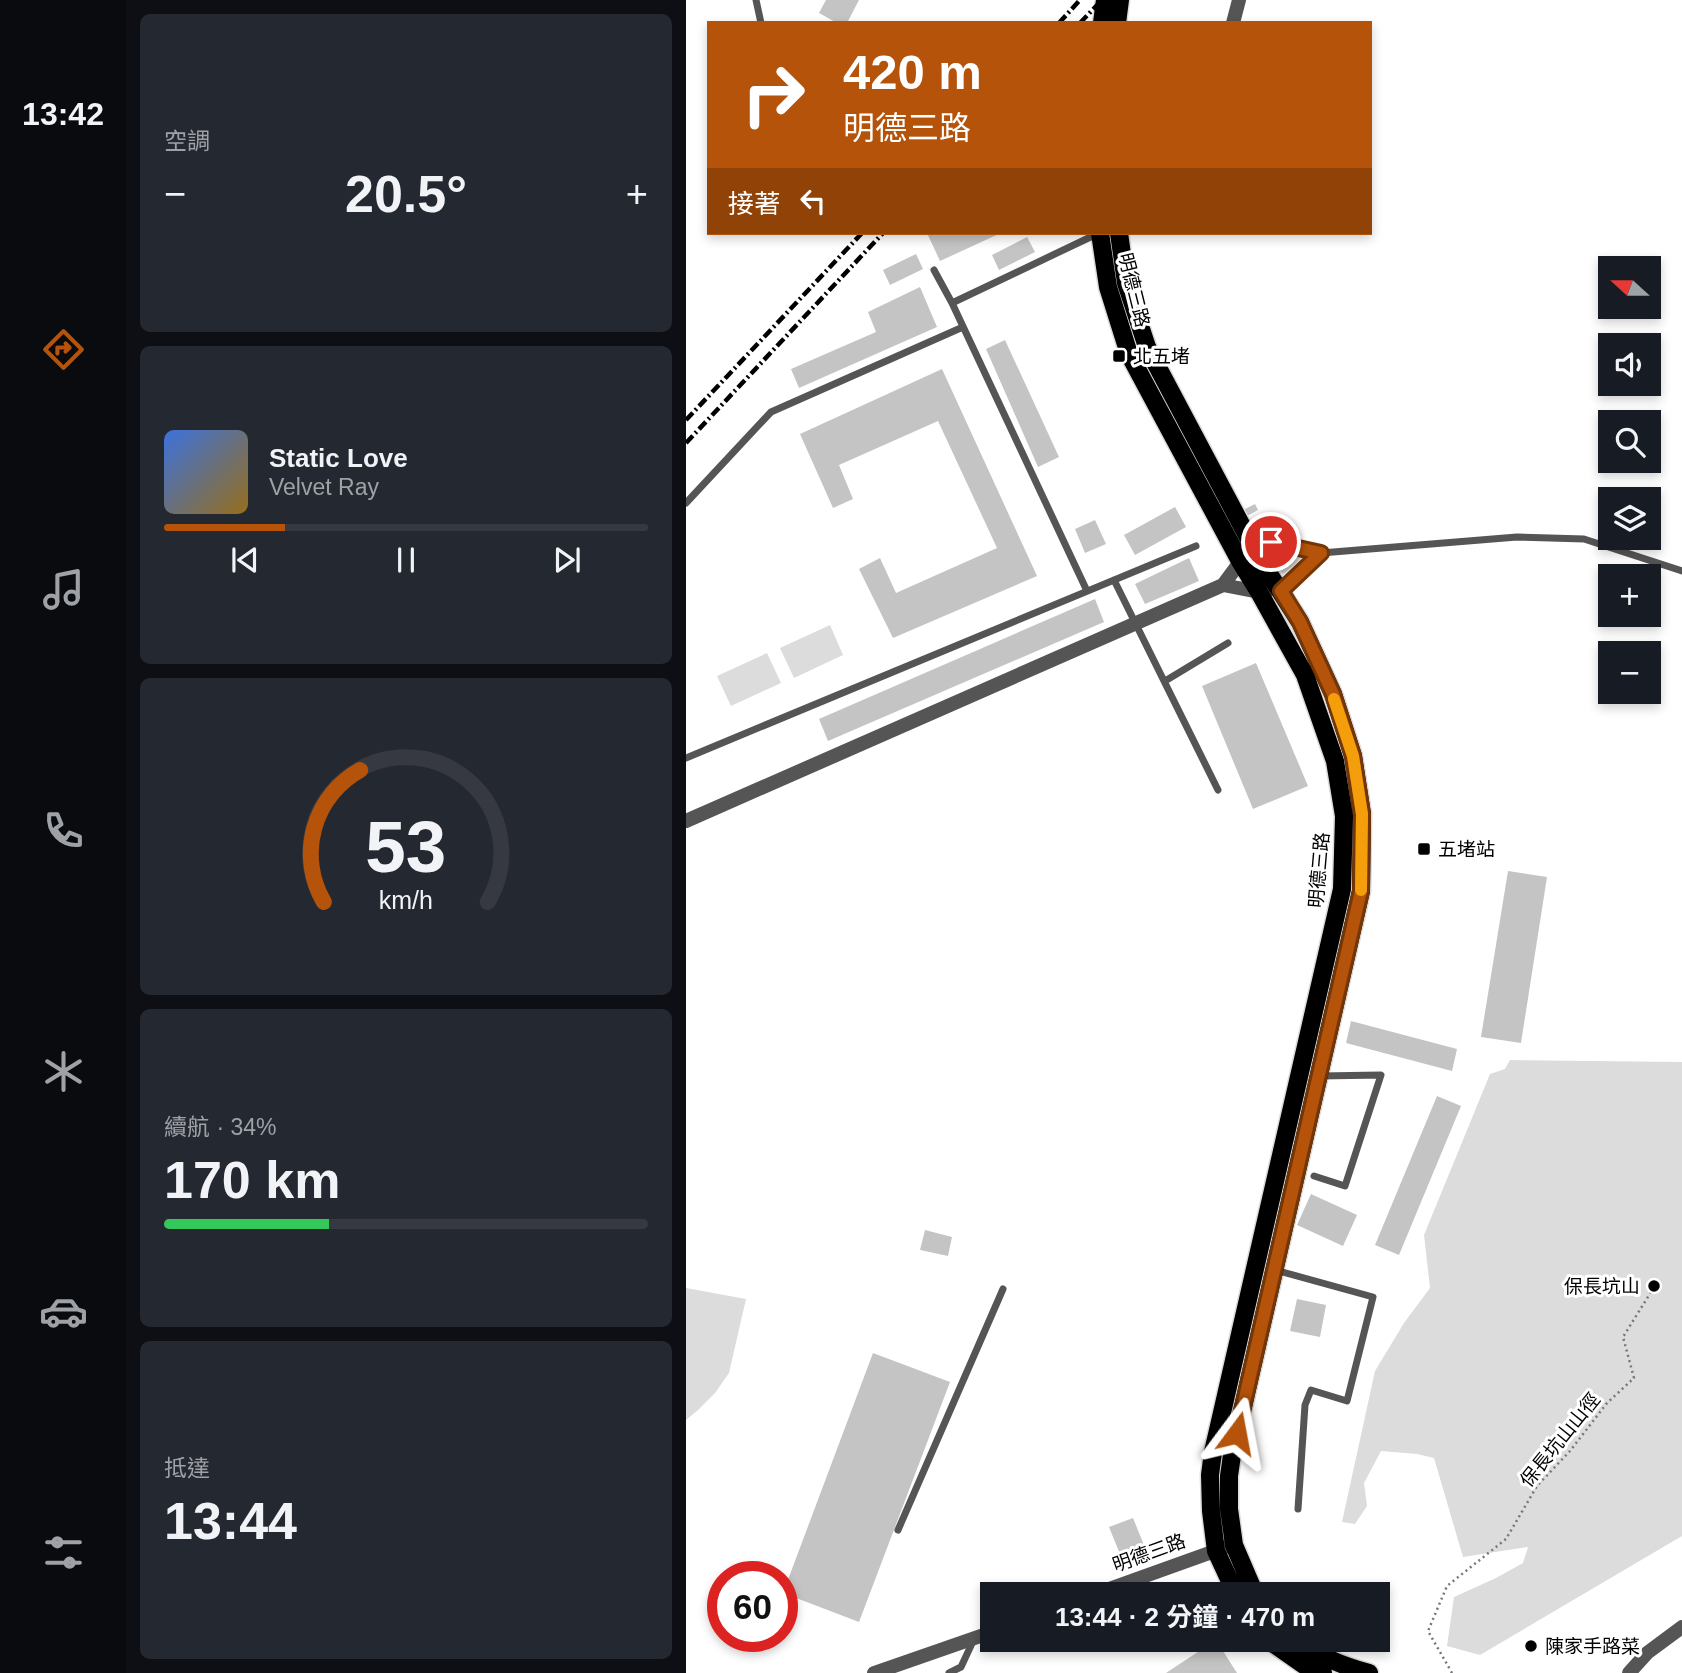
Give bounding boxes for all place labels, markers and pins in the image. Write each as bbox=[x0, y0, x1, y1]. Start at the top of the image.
place label: 北五堵 bbox=[1133, 346, 1190, 367]
marker: 北五堵 bbox=[1111, 348, 1127, 364]
pin bbox=[1241, 512, 1301, 572]
place label: 五堵站 bbox=[1438, 839, 1495, 860]
marker: 五堵站 bbox=[1416, 841, 1432, 857]
place label: 保長坑山 bbox=[1564, 1276, 1640, 1297]
marker: 保長坑山 bbox=[1646, 1278, 1662, 1294]
place label: 陳家手路菜 bbox=[1545, 1636, 1640, 1657]
marker: 陳家手路菜 bbox=[1523, 1638, 1539, 1654]

